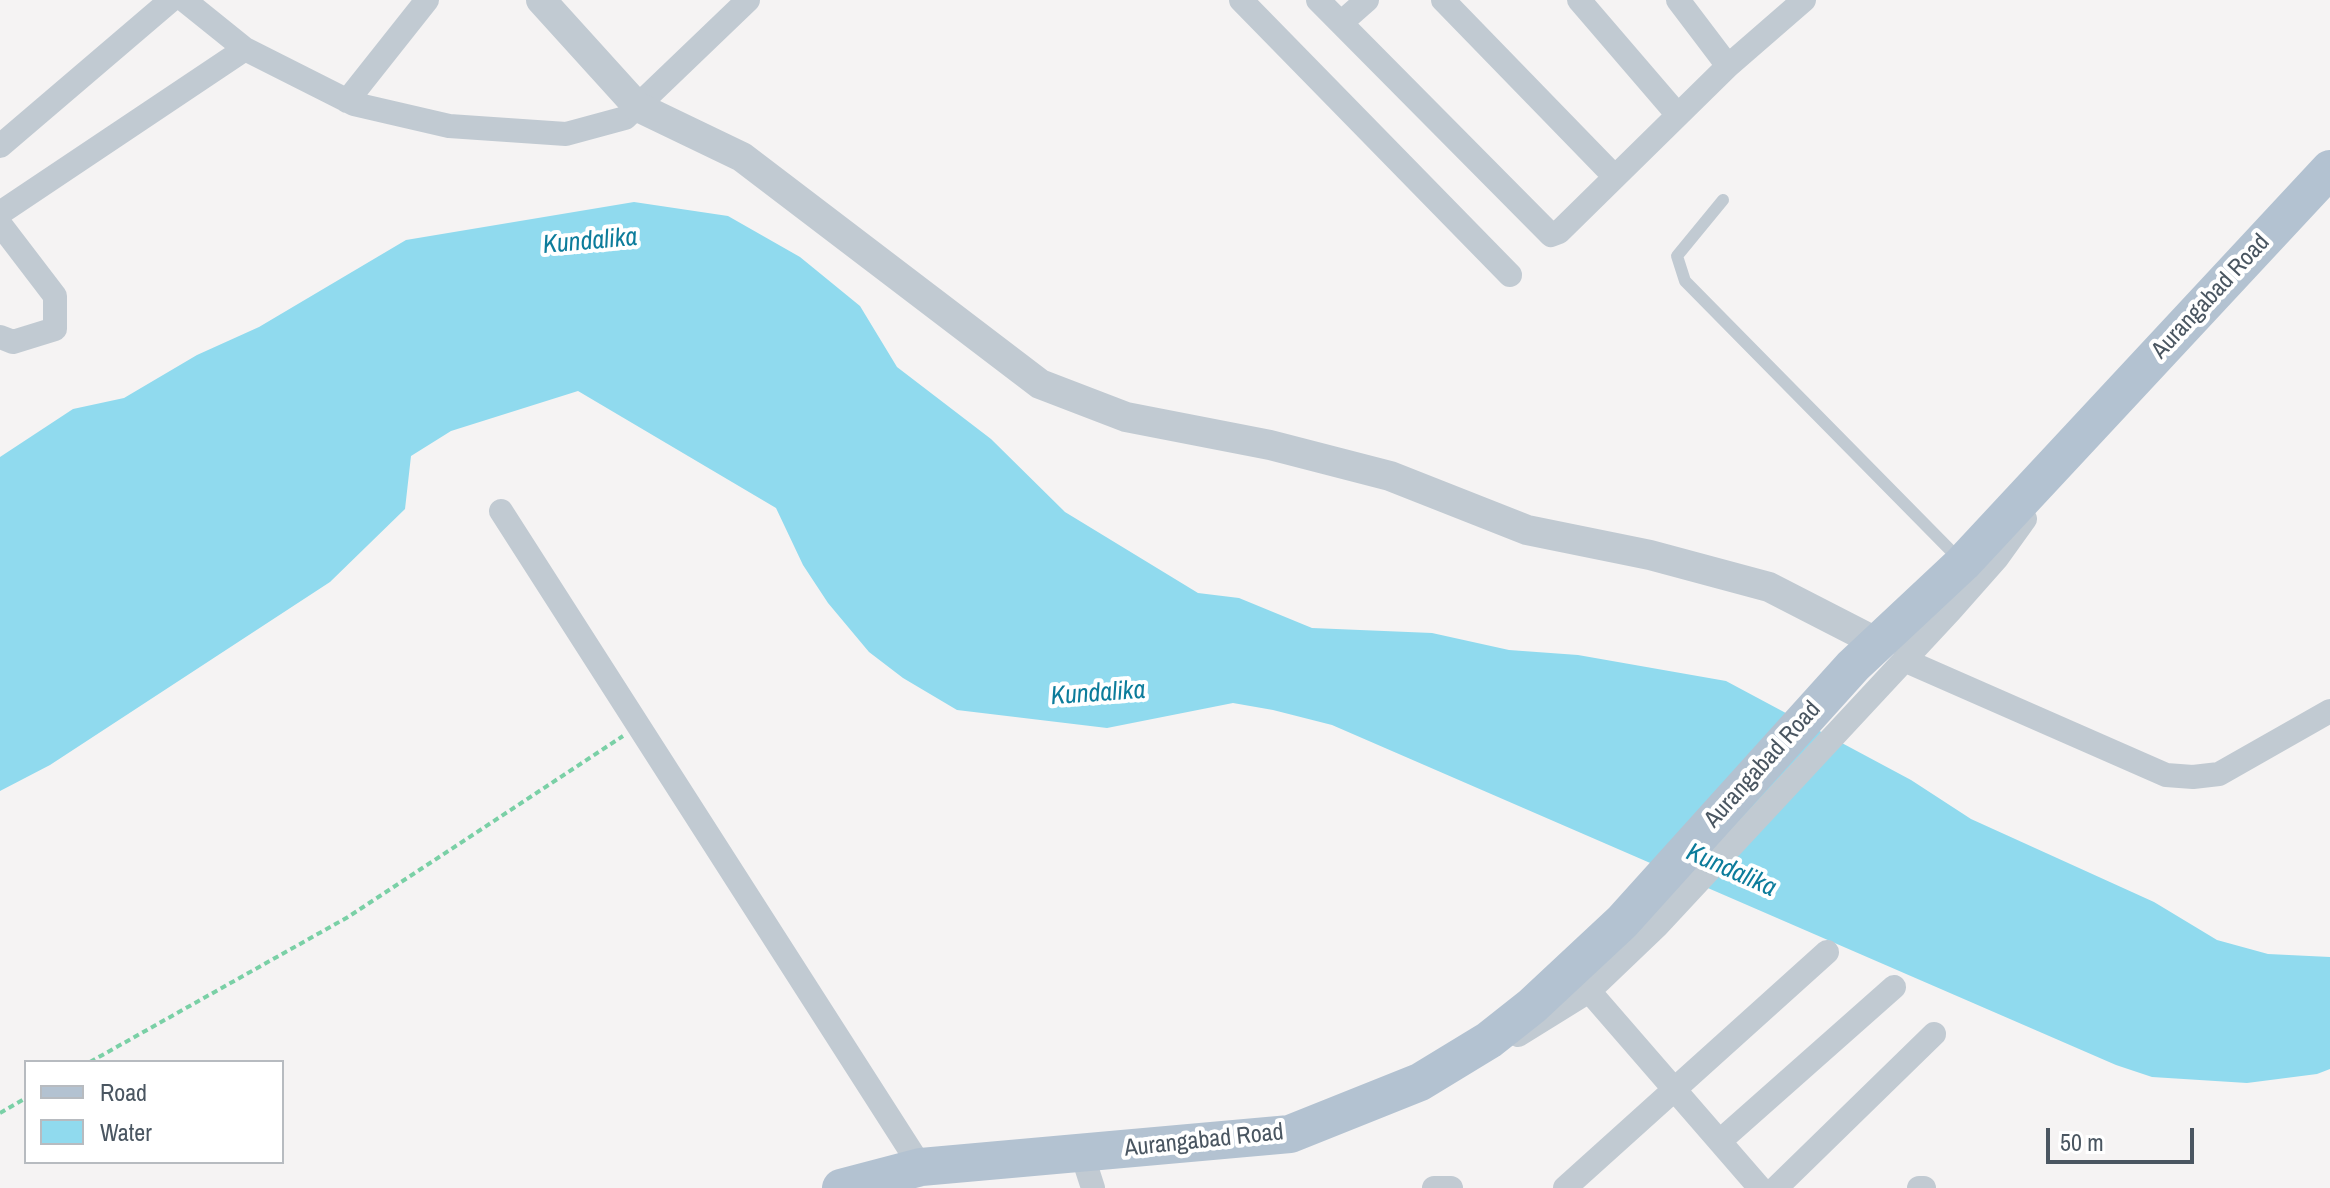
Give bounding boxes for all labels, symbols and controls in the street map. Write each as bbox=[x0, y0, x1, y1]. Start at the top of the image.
water label: Kundalika bbox=[541, 222, 639, 262]
street label: Aurangabad Road bbox=[2146, 229, 2276, 365]
water label: Kundalika bbox=[1050, 675, 1146, 713]
street label: Aurangabad Road bbox=[1699, 696, 1827, 834]
water label: Kundalika bbox=[1681, 837, 1781, 905]
legend bbox=[24, 1060, 284, 1164]
text: Road bbox=[100, 1076, 147, 1108]
scale bar bbox=[2050, 1112, 2198, 1162]
text: Water bbox=[100, 1116, 152, 1148]
street label: Aurangabad Road bbox=[1123, 1118, 1285, 1164]
text: 50 m bbox=[2060, 1126, 2104, 1158]

